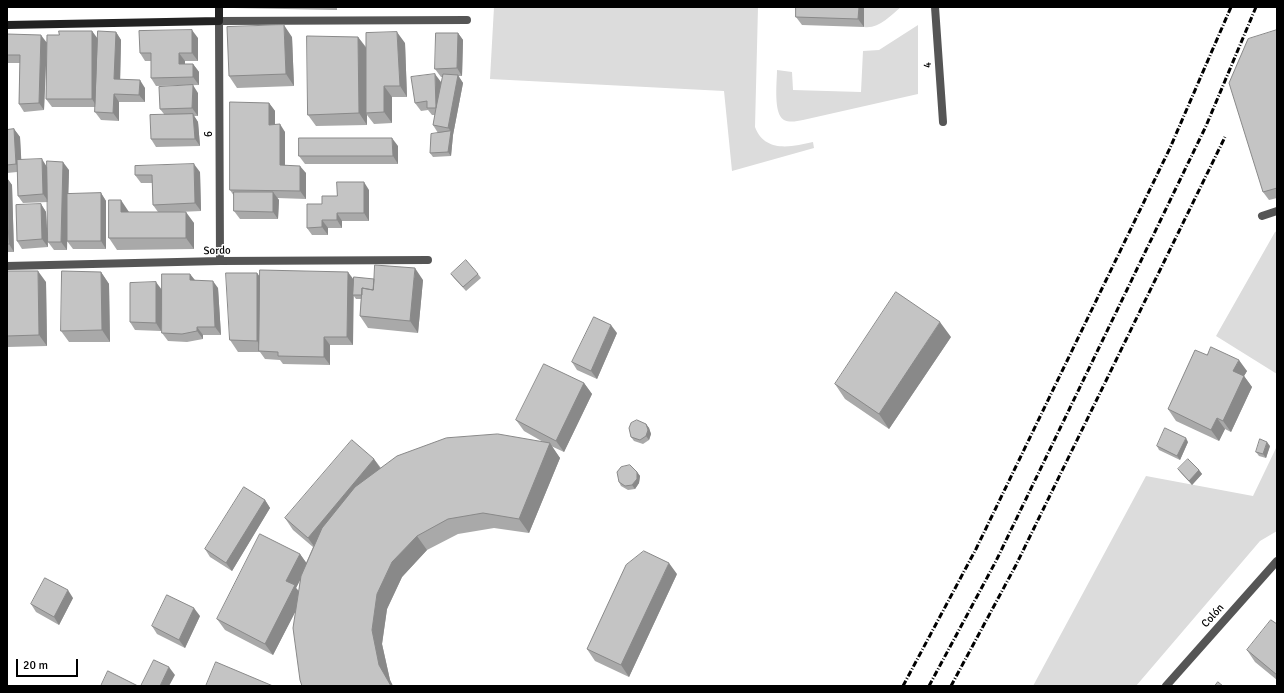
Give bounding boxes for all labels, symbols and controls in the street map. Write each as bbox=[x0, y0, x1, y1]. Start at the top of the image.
street label: 4 bbox=[921, 62, 935, 68]
street label: 6 bbox=[202, 131, 216, 137]
street label: Sordo bbox=[203, 244, 231, 258]
street label: Colón bbox=[1199, 602, 1227, 630]
scale bar bbox=[18, 651, 80, 677]
text: 20 m bbox=[23, 658, 48, 673]

